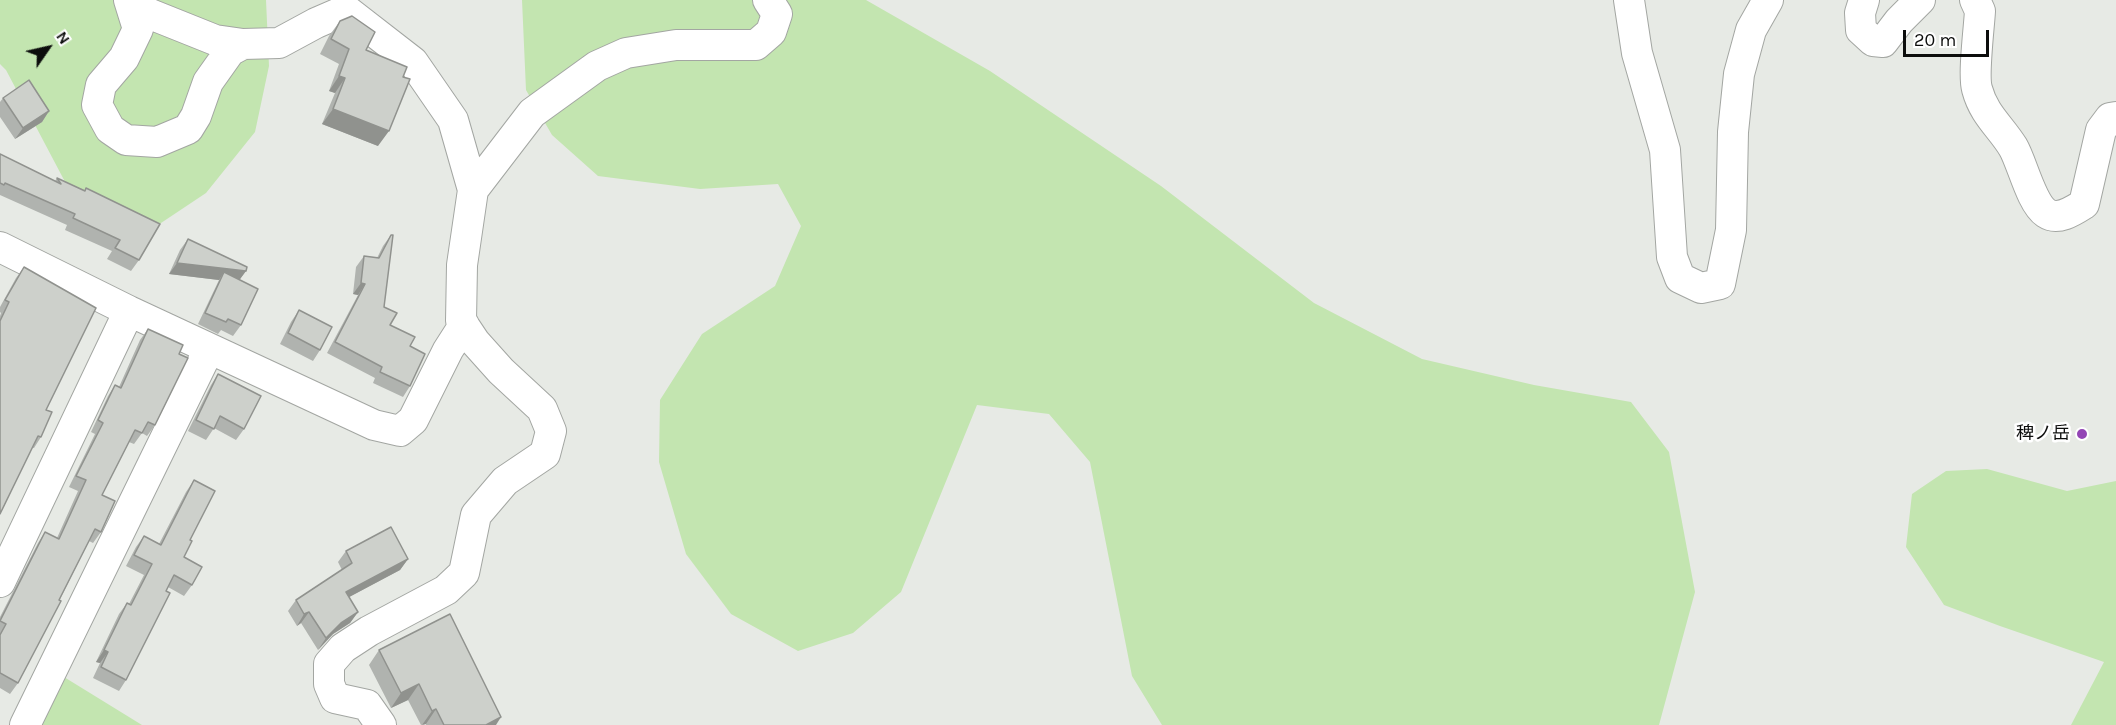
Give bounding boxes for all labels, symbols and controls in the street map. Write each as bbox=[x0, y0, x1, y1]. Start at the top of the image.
north arrow bbox=[18, 18, 78, 78]
scale bar bbox=[1906, 18, 1992, 56]
text: N bbox=[52, 28, 74, 48]
text: 20 m bbox=[1914, 29, 1956, 51]
place label: 稗ノ岳 bbox=[2016, 423, 2070, 445]
marker: 稗ノ岳 bbox=[2075, 427, 2089, 441]

